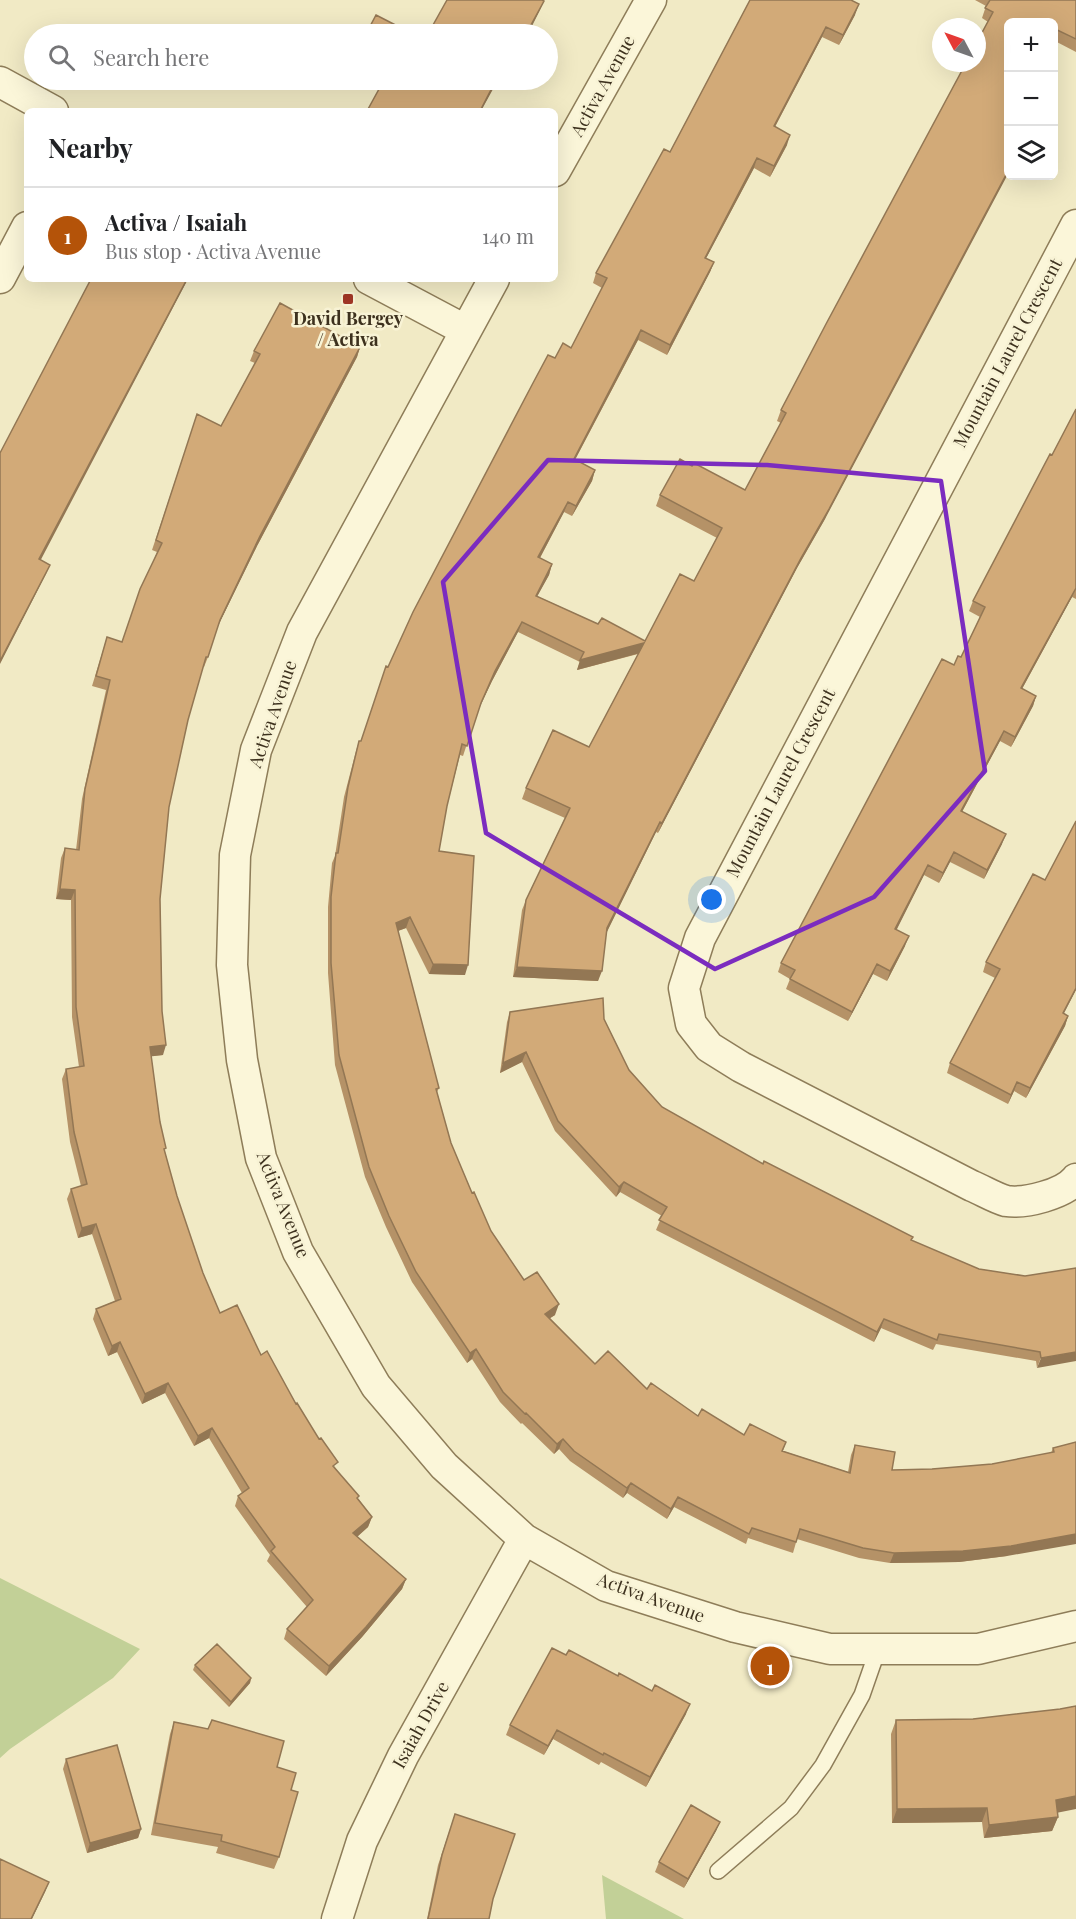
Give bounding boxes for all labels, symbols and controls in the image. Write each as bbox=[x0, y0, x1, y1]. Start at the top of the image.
north arrow bbox=[932, 18, 986, 72]
map controls bbox=[1004, 18, 1058, 180]
button: + bbox=[1004, 18, 1058, 72]
search box bbox=[24, 24, 558, 90]
street label: Activa Avenue bbox=[564, 31, 640, 141]
icon: search bbox=[45, 41, 78, 74]
text: Search here bbox=[93, 42, 209, 72]
button: − bbox=[1004, 72, 1058, 126]
button: layers bbox=[1004, 126, 1058, 180]
text: Nearby bbox=[48, 130, 133, 165]
text: Activa / Isaiah bbox=[105, 207, 247, 237]
text: 1 bbox=[64, 222, 71, 249]
text: 140 m bbox=[482, 222, 534, 249]
text: Bus stop · Activa Avenue bbox=[105, 237, 321, 264]
street label: Mountain Laurel Crescent bbox=[947, 253, 1067, 451]
marker: David Bergey / Activa bbox=[341, 292, 355, 306]
place label: David Bergey / Activa bbox=[293, 306, 404, 351]
street label: Activa Avenue bbox=[242, 657, 302, 772]
street label: Mountain Laurel Crescent bbox=[720, 683, 840, 881]
your location bbox=[697, 885, 726, 914]
street label: Activa Avenue bbox=[251, 1147, 316, 1261]
street label: Activa Avenue bbox=[593, 1566, 708, 1628]
pin: 1 bbox=[750, 1644, 790, 1688]
street label: Isaiah Drive bbox=[386, 1677, 454, 1772]

